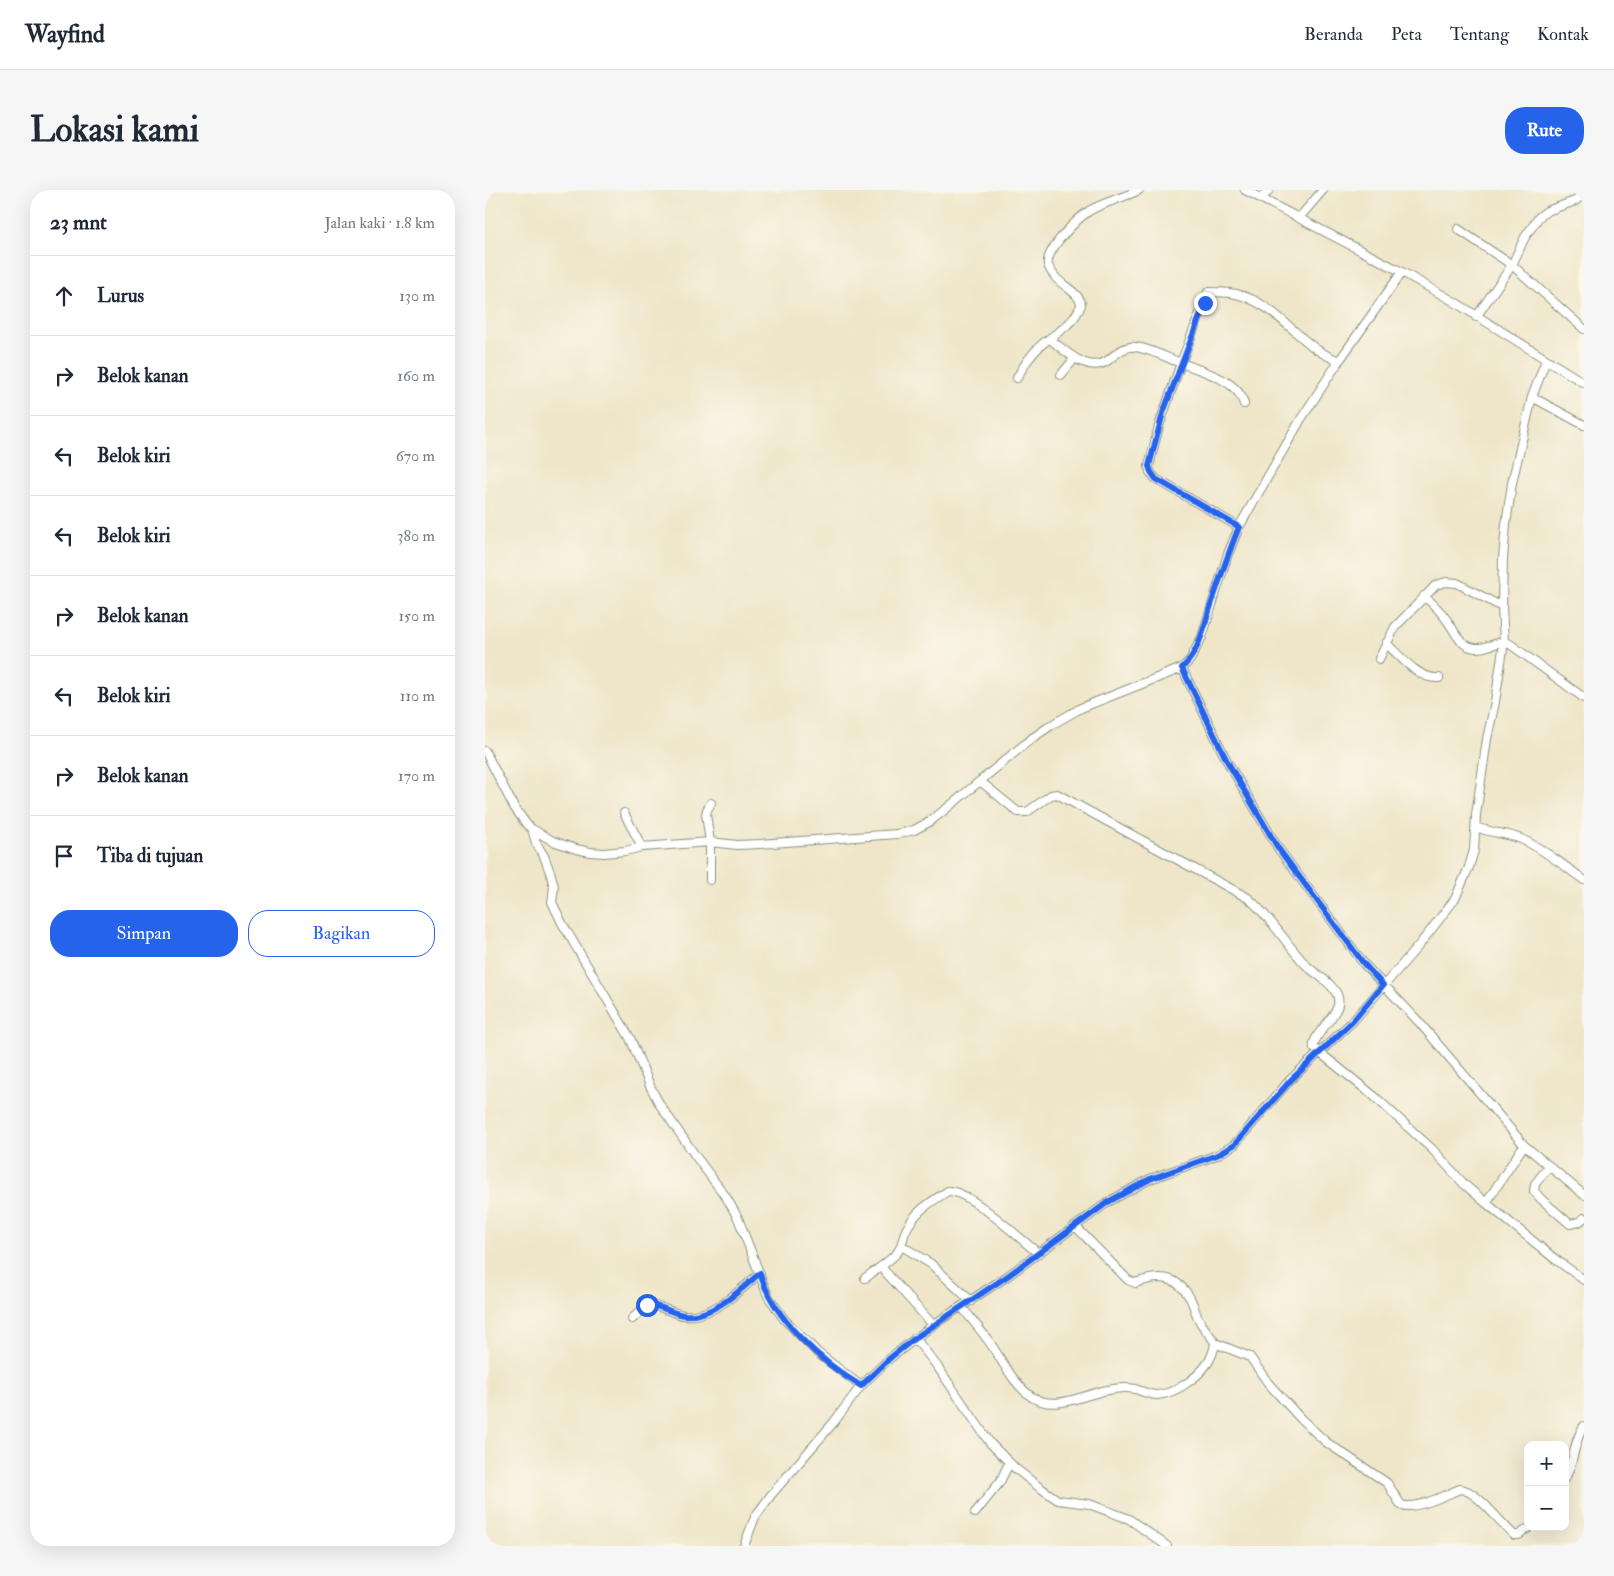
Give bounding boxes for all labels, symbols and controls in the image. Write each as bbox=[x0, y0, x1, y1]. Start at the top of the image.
text: Wayfind bbox=[25, 19, 105, 50]
text: Beranda bbox=[1304, 23, 1363, 46]
text: Peta bbox=[1391, 23, 1422, 46]
text: Tentang bbox=[1450, 23, 1509, 46]
text: Kontak bbox=[1537, 23, 1589, 46]
button: Rute bbox=[1505, 107, 1584, 154]
text: Lokasi kami bbox=[30, 108, 199, 152]
text: 23 mnt bbox=[50, 209, 107, 236]
text: Jalan kaki · 1.8 km bbox=[324, 213, 435, 233]
icon: ahead bbox=[50, 282, 78, 310]
text: Lurus bbox=[97, 284, 144, 308]
text: 130 m bbox=[399, 286, 435, 306]
route end bbox=[1194, 292, 1217, 315]
icon: right bbox=[50, 362, 78, 390]
text: Belok kanan bbox=[97, 364, 188, 388]
text: 160 m bbox=[397, 366, 435, 386]
icon: left bbox=[50, 442, 78, 470]
text: Belok kiri bbox=[97, 444, 171, 468]
text: 670 m bbox=[396, 446, 435, 466]
icon: left bbox=[50, 522, 78, 550]
text: Belok kiri bbox=[97, 524, 171, 548]
text: 380 m bbox=[397, 526, 435, 546]
icon: right bbox=[50, 602, 78, 630]
text: Belok kanan bbox=[97, 604, 188, 628]
text: 150 m bbox=[398, 606, 435, 626]
icon: left bbox=[50, 682, 78, 710]
text: Belok kiri bbox=[97, 684, 171, 708]
text: 110 m bbox=[400, 686, 435, 706]
icon: right bbox=[50, 762, 78, 790]
text: Belok kanan bbox=[97, 764, 188, 788]
text: 170 m bbox=[398, 766, 435, 786]
icon: arrive bbox=[50, 842, 78, 870]
text: Tiba di tujuan bbox=[97, 844, 203, 868]
button: Simpan bbox=[50, 910, 238, 957]
button: Bagikan bbox=[248, 910, 435, 957]
route start bbox=[636, 1294, 659, 1317]
map controls bbox=[1524, 1441, 1569, 1531]
button: + bbox=[1524, 1441, 1569, 1486]
button: − bbox=[1524, 1486, 1569, 1531]

